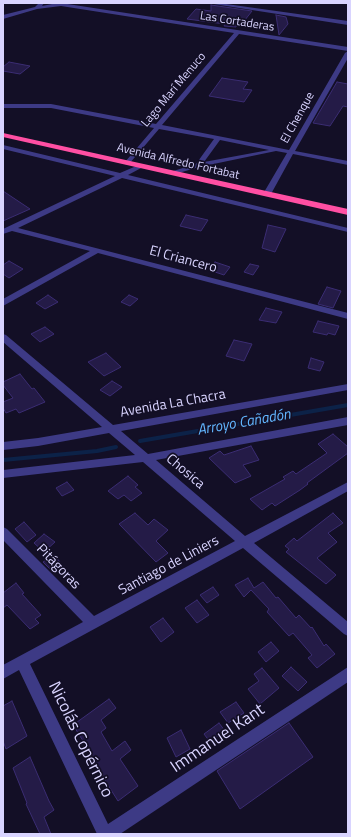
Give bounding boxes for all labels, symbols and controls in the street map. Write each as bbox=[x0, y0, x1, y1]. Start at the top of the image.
street label: Las Cortaderas bbox=[199, 9, 275, 35]
street label: Lago Marí Menuco bbox=[139, 50, 209, 130]
street label: El Chenque bbox=[278, 90, 318, 146]
street label: Avenida Alfredo Fortabat bbox=[115, 141, 241, 183]
street label: El Criancero bbox=[147, 243, 219, 277]
street label: Avenida La Chacra bbox=[119, 386, 227, 422]
water label: Arroyo Cañadón bbox=[196, 406, 292, 440]
street label: Chosica bbox=[162, 451, 208, 493]
street label: Santiago de Liniers bbox=[116, 533, 222, 599]
street label: Pitágoras bbox=[32, 541, 84, 593]
street label: Nicolás Copérnico bbox=[43, 679, 117, 801]
street label: Immanuel Kant bbox=[167, 700, 269, 778]

